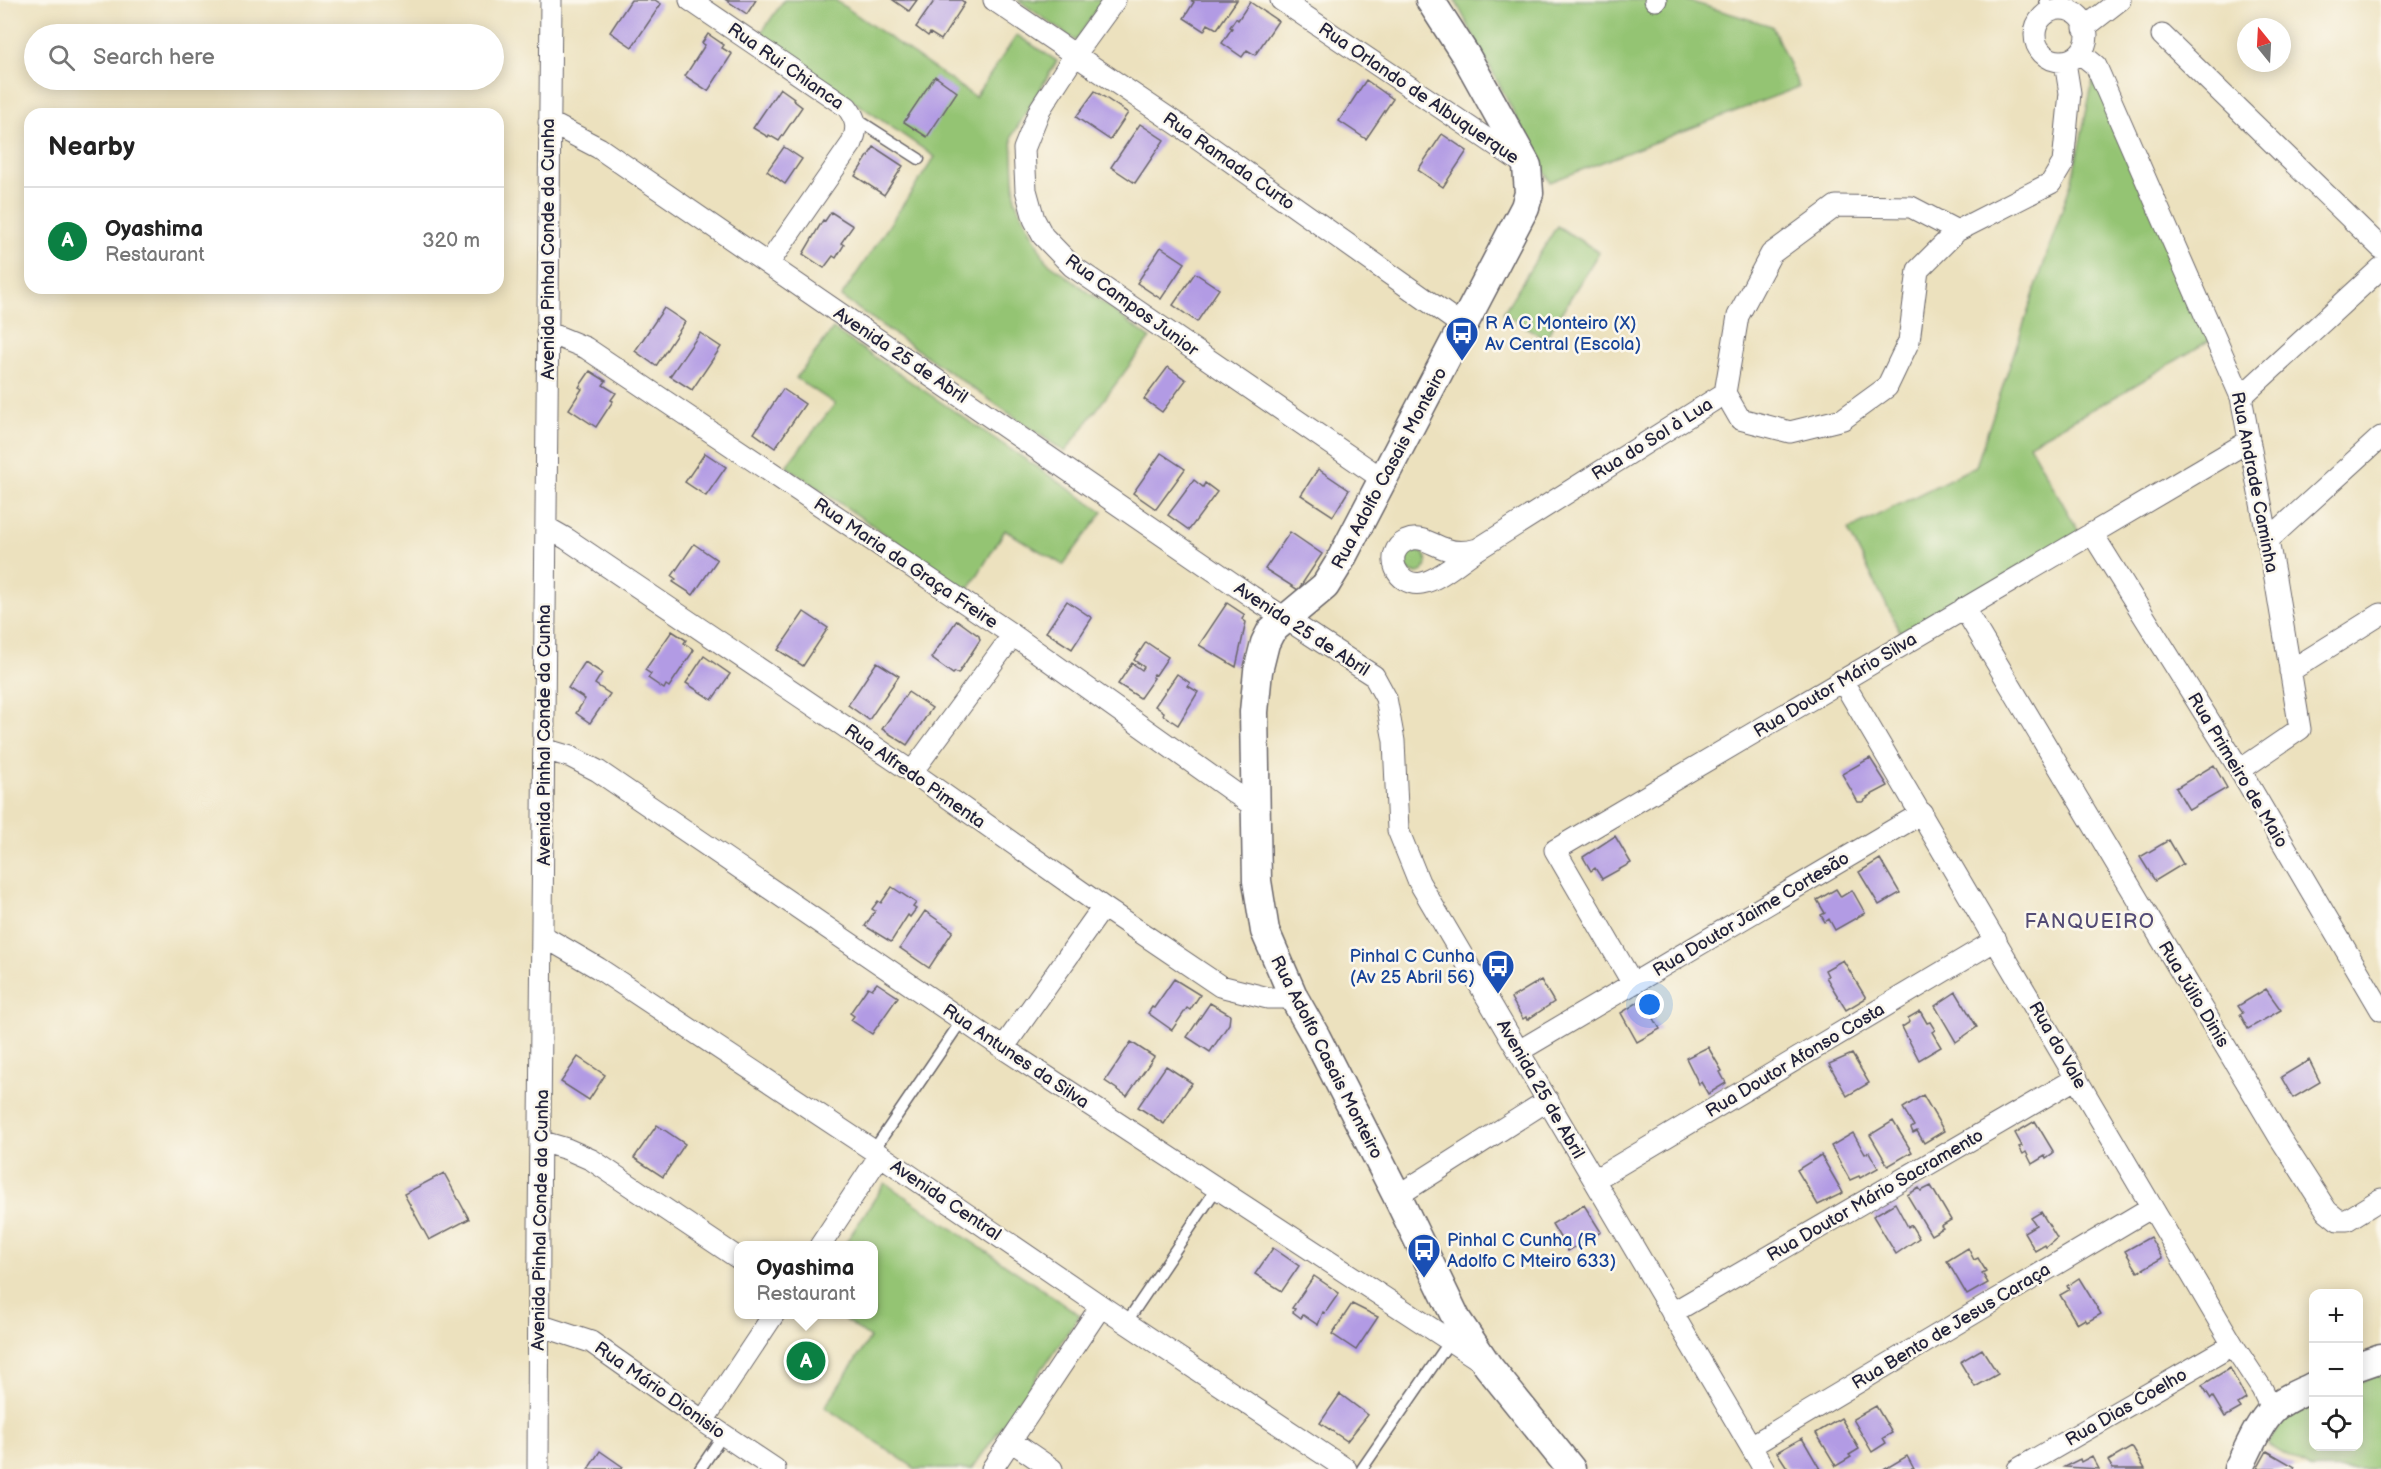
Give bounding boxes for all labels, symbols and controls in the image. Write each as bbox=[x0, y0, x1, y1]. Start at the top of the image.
street label: Rua Orlando de Albuquerque bbox=[1315, 18, 1523, 169]
north arrow bbox=[2237, 18, 2291, 72]
street label: Rua Rui Chianca bbox=[724, 19, 848, 114]
search box bbox=[24, 24, 504, 90]
icon: search bbox=[45, 41, 78, 74]
text: Search here bbox=[93, 44, 215, 71]
street label: Rua Ramada Curto bbox=[1159, 108, 1299, 215]
street label: Avenida Pinhal Conde da Cunha bbox=[538, 118, 559, 380]
text: Nearby bbox=[48, 132, 135, 163]
text: Oyashima bbox=[105, 216, 203, 243]
text: A bbox=[61, 229, 74, 253]
text: 320 m bbox=[422, 229, 480, 253]
text: Restaurant bbox=[105, 243, 205, 267]
street label: Rua Campos Junior bbox=[1061, 250, 1203, 361]
street label: Avenida 25 de Abril bbox=[830, 303, 972, 408]
place label: R A C Monteiro (X) Av Central (Escola) bbox=[1485, 313, 1641, 355]
bus stop icon: R A C Monteiro (X) Av Central (Escola) bbox=[1444, 315, 1480, 362]
street label: Rua Adolfo Casais Monteiro bbox=[1327, 364, 1452, 573]
street label: Rua Andrade Caminha bbox=[2227, 390, 2282, 574]
street label: Rua do Sol à Lua bbox=[1588, 394, 1717, 485]
street label: Rua Maria da Graça Freire bbox=[810, 494, 1002, 633]
street label: Avenida 25 de Abril bbox=[1230, 578, 1373, 681]
street label: Avenida Pinhal Conde da Cunha bbox=[534, 604, 555, 866]
street label: Rua Doutor Mário Silva bbox=[1750, 628, 1921, 742]
street label: Rua Primeiro de Maio bbox=[2183, 689, 2292, 851]
street label: Rua Alfredo Pimenta bbox=[840, 720, 989, 833]
street label: Rua Doutor Jaime Cortesão bbox=[1649, 847, 1853, 981]
district label: FANQUEIRO bbox=[2025, 910, 2155, 934]
street label: Rua Júlio Dinis bbox=[2154, 937, 2234, 1051]
place label: Pinhal C Cunha (Av 25 Abril 56) bbox=[1350, 946, 1475, 988]
bus stop icon: Pinhal C Cunha (Av 25 Abril 56) bbox=[1480, 948, 1516, 995]
street label: Rua Adolfo Casais Monteiro bbox=[1266, 952, 1387, 1162]
your location bbox=[1635, 990, 1664, 1019]
street label: Rua do Vale bbox=[2024, 998, 2091, 1093]
street label: Rua Doutor Afonso Costa bbox=[1702, 999, 1888, 1122]
street label: Rua Antunes da Silva bbox=[939, 1000, 1093, 1113]
street label: Avenida 25 de Abril bbox=[1492, 1016, 1589, 1162]
street label: Avenida Pinhal Conde da Cunha bbox=[528, 1089, 553, 1351]
street label: Rua Doutor Mário Sacramento bbox=[1763, 1125, 1987, 1266]
street label: Avenida Central bbox=[886, 1156, 1005, 1245]
place label: Pinhal C Cunha (R Adolfo C Mteiro 633) bbox=[1447, 1230, 1616, 1272]
bus stop icon: Pinhal C Cunha (R Adolfo C Mteiro 633) bbox=[1406, 1232, 1442, 1279]
popup bbox=[734, 1241, 878, 1319]
text: Oyashima bbox=[756, 1255, 854, 1282]
street label: Rua Bento de Jesus Caraça bbox=[1848, 1259, 2054, 1394]
text: Restaurant bbox=[756, 1282, 856, 1306]
map controls bbox=[2309, 1289, 2363, 1451]
button: + bbox=[2309, 1289, 2363, 1343]
street label: Rua Mário Dionisio bbox=[590, 1337, 729, 1443]
pin: A bbox=[786, 1338, 826, 1384]
button: − bbox=[2309, 1343, 2363, 1397]
street label: Rua Dias Coelho bbox=[2062, 1364, 2191, 1451]
button: locate bbox=[2309, 1397, 2363, 1451]

